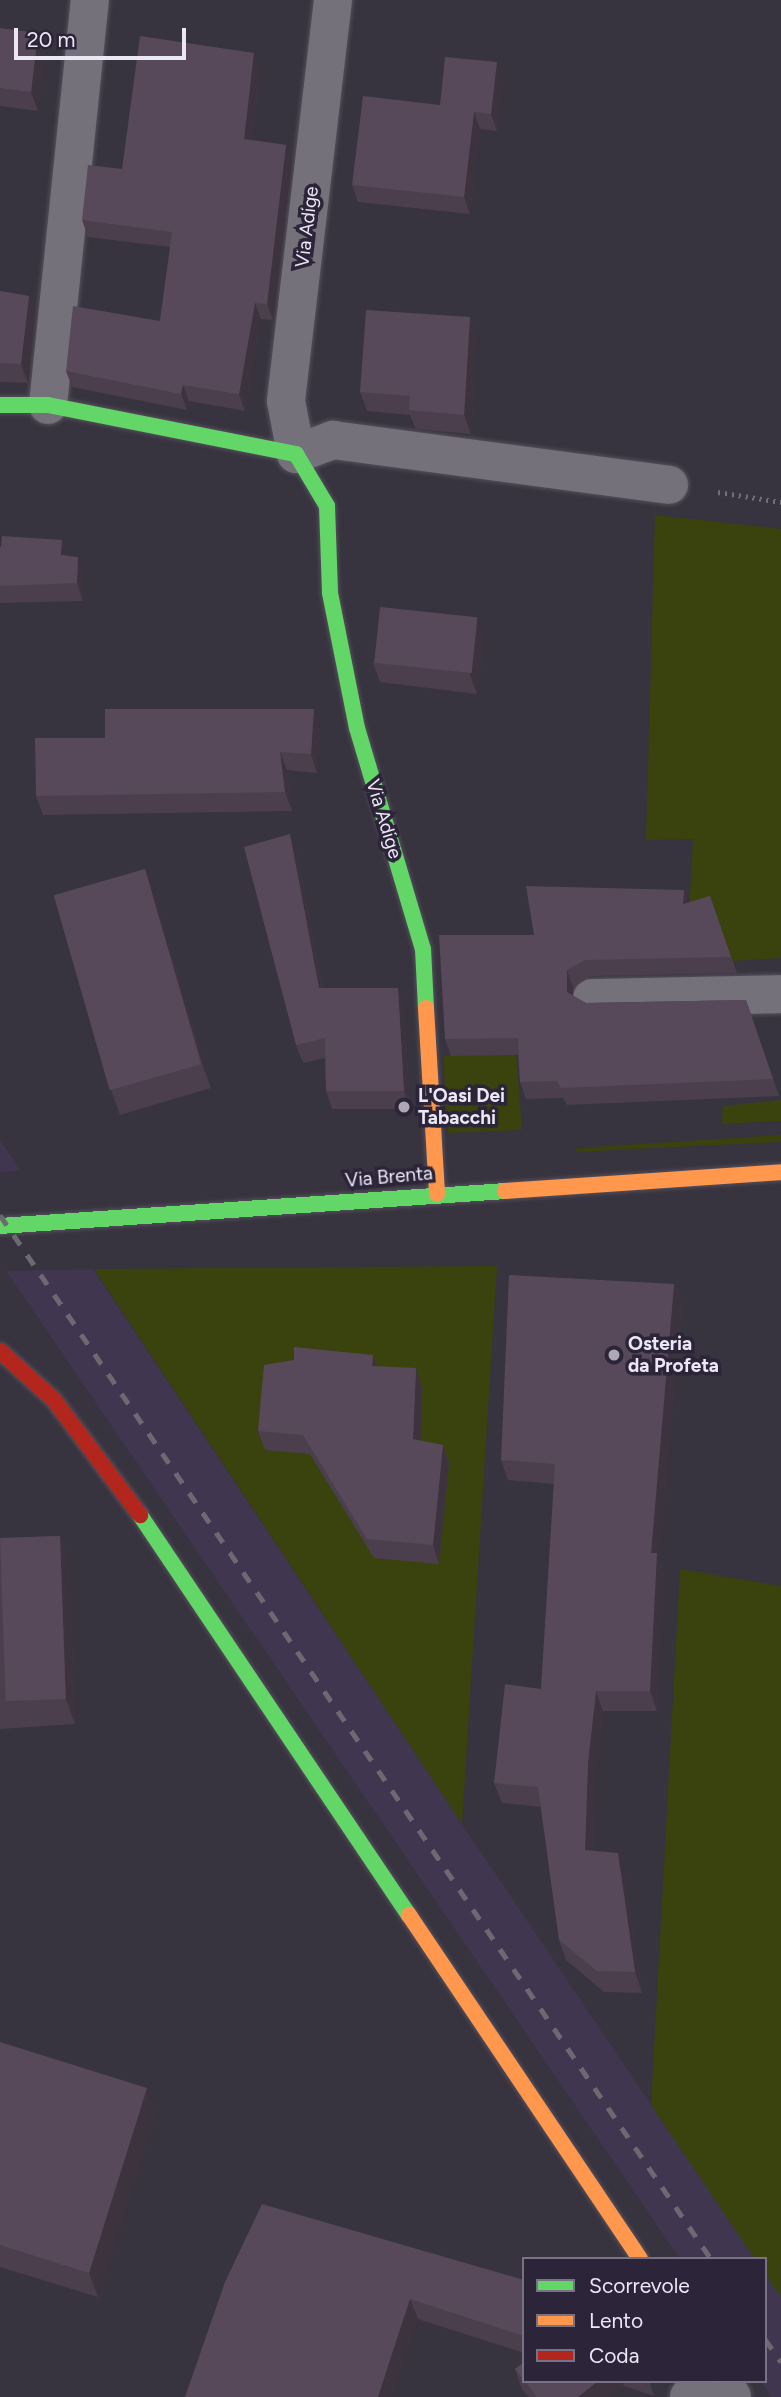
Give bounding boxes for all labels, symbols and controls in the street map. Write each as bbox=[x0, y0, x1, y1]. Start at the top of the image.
scale bar bbox=[18, 14, 189, 58]
text: 20 m bbox=[27, 27, 75, 52]
street label: Via Adige bbox=[291, 185, 323, 269]
street label: Via Adige bbox=[361, 777, 407, 861]
place label: L'Oasi Dei Tabacchi bbox=[418, 1085, 505, 1129]
marker: L'Oasi Dei Tabacchi bbox=[396, 1099, 412, 1115]
street label: Via Brenta bbox=[344, 1162, 434, 1192]
place label: Osteria da Profeta bbox=[628, 1333, 719, 1377]
marker: Osteria da Profeta bbox=[606, 1347, 622, 1363]
legend bbox=[522, 2257, 767, 2383]
text: Scorrevole bbox=[589, 2273, 690, 2298]
text: Lento bbox=[589, 2308, 643, 2333]
text: Coda bbox=[589, 2343, 639, 2368]

